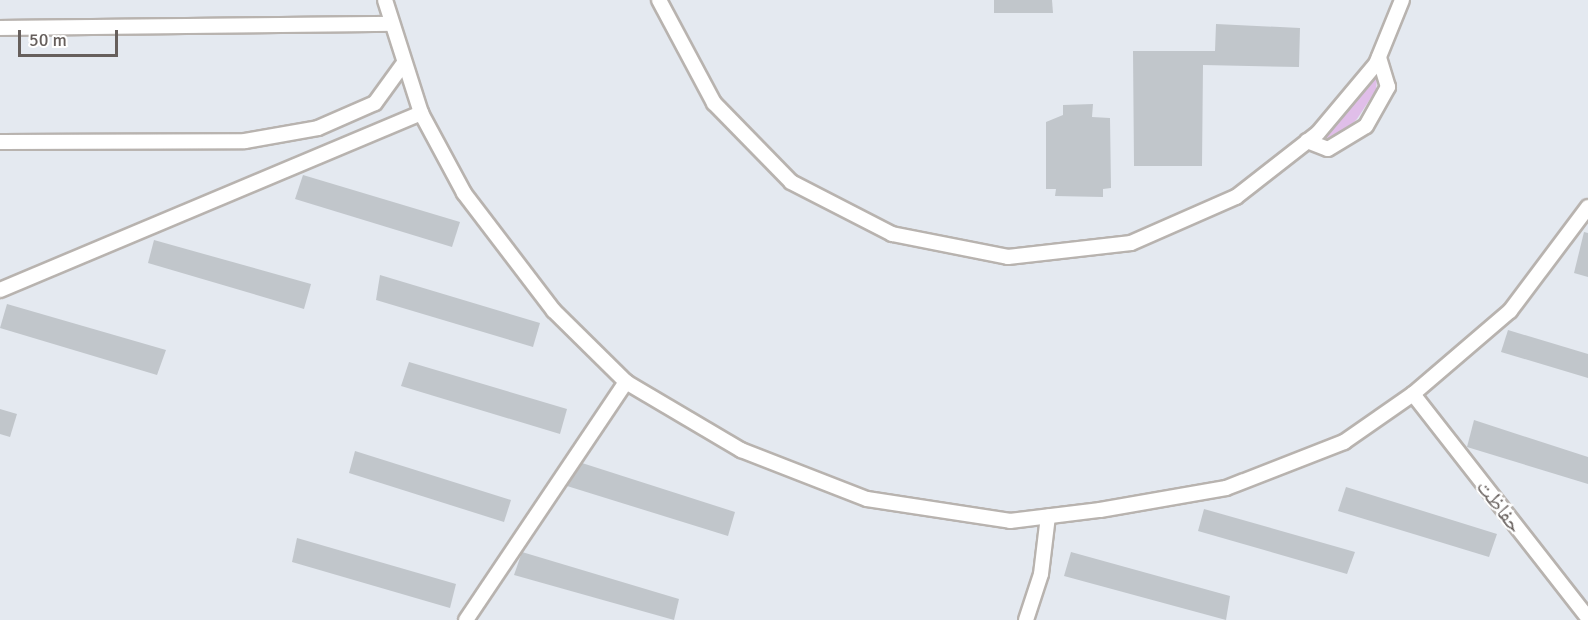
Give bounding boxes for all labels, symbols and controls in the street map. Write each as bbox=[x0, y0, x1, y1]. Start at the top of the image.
scale bar bbox=[21, 18, 122, 56]
text: 50 m bbox=[29, 29, 67, 51]
street label: حفاظت bbox=[1471, 474, 1529, 538]

